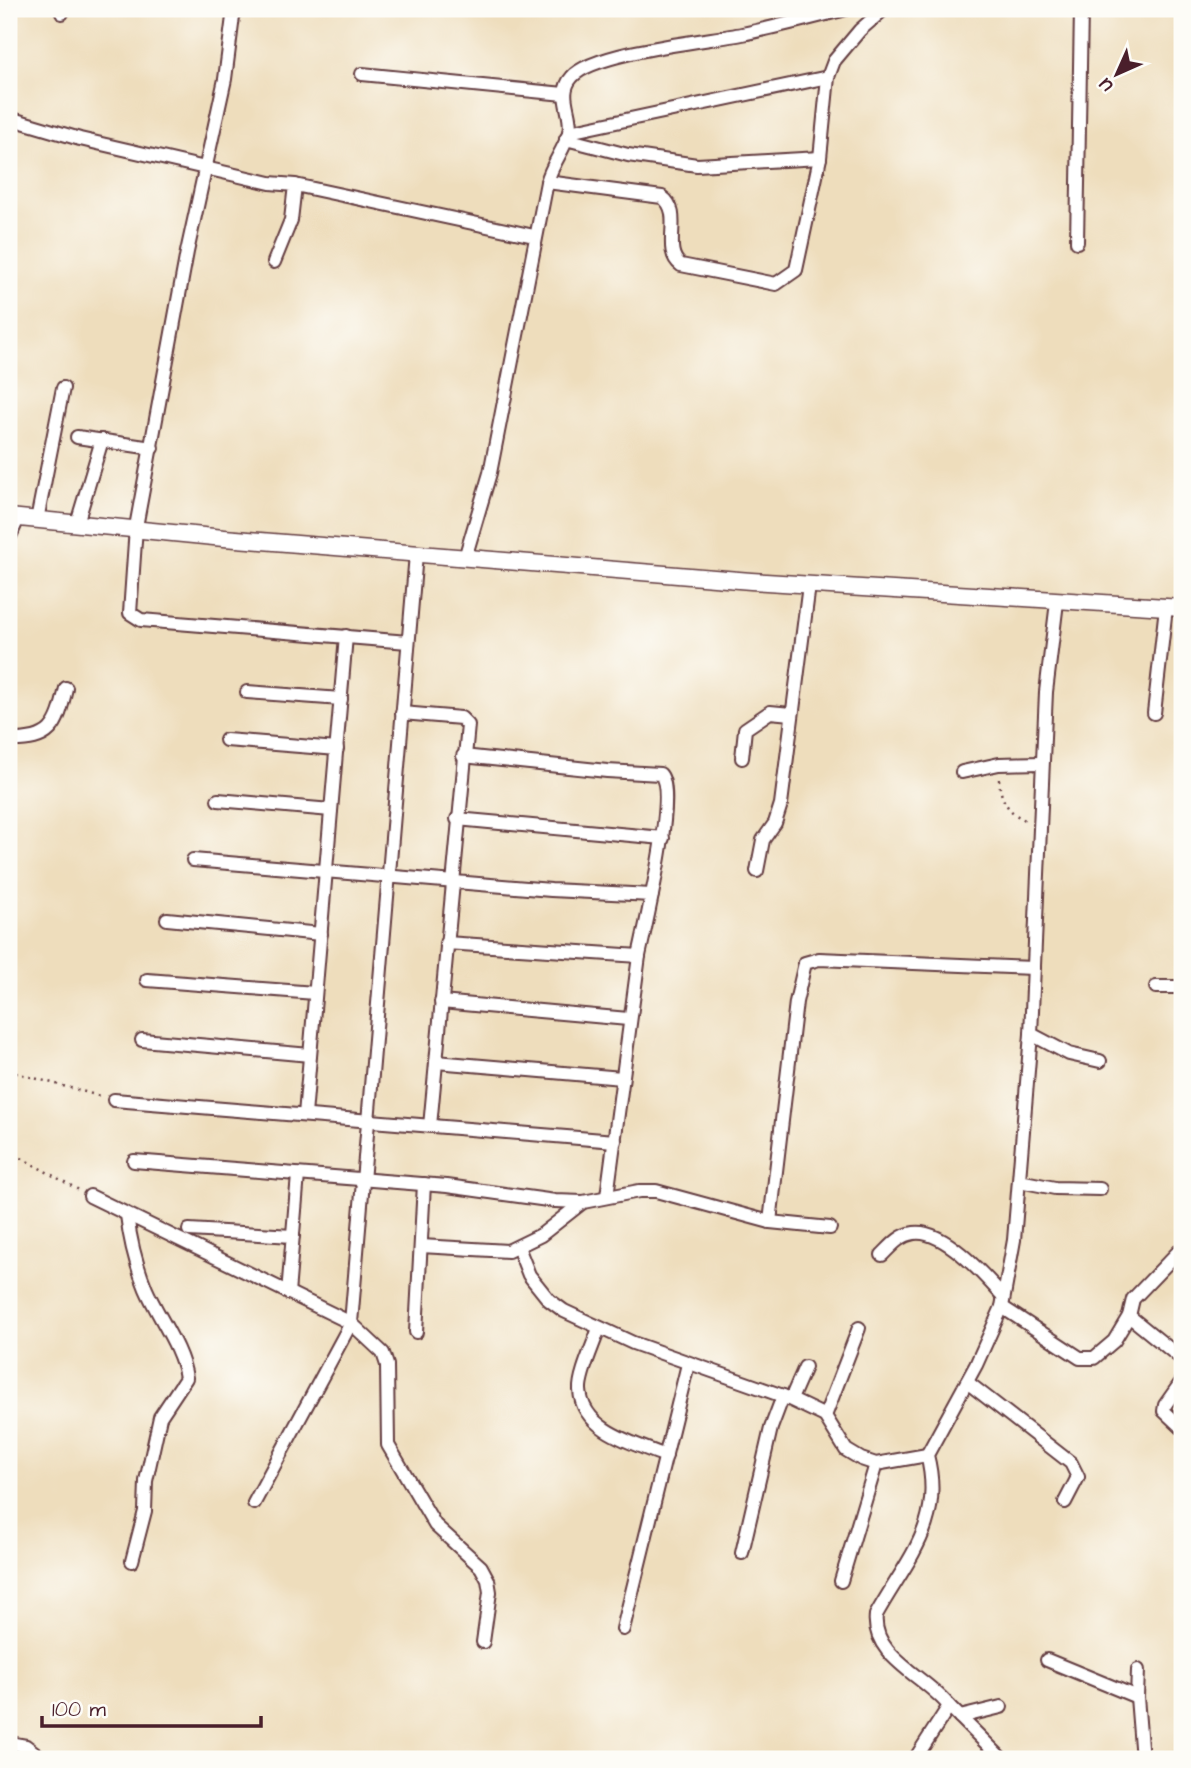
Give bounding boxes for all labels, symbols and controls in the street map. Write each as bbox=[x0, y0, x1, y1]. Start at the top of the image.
north arrow bbox=[1082, 38, 1152, 108]
text: U bbox=[1092, 71, 1119, 98]
scale bar bbox=[42, 1684, 261, 1728]
text: 100 m bbox=[52, 1695, 107, 1724]

